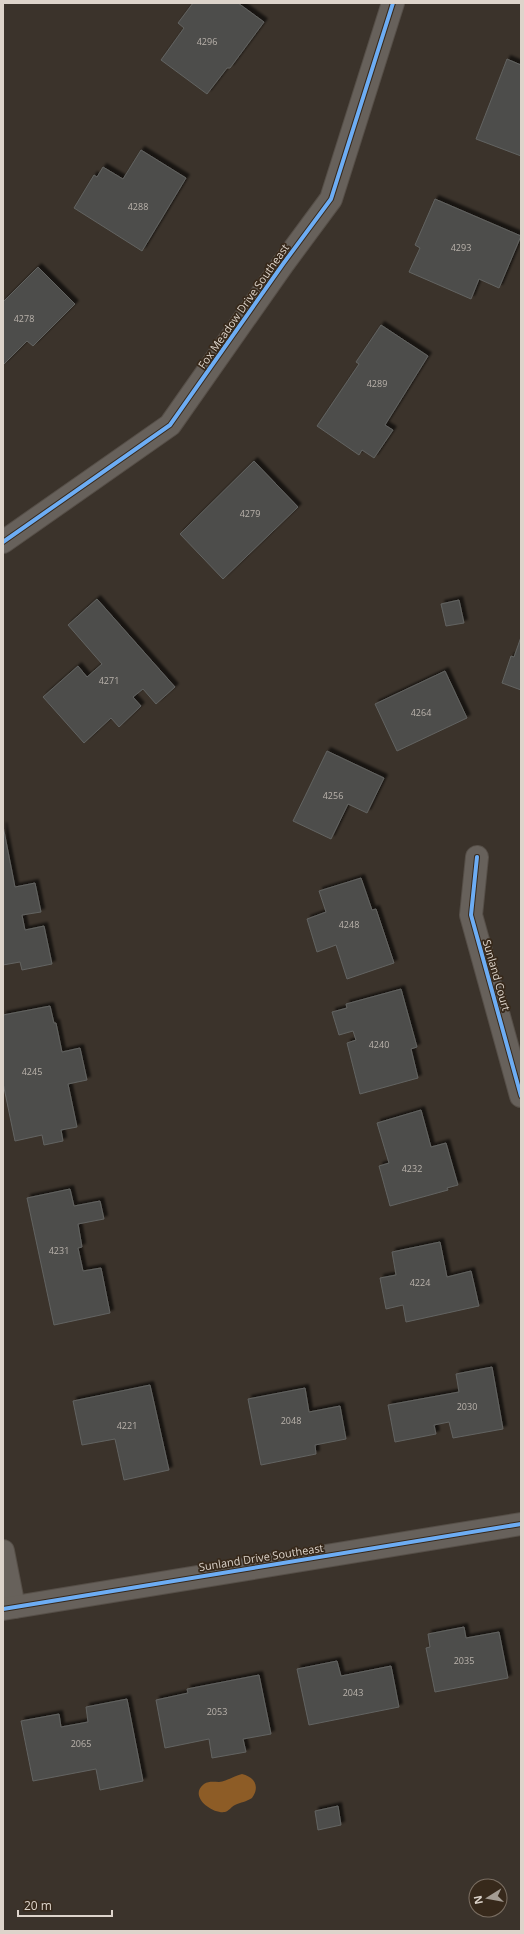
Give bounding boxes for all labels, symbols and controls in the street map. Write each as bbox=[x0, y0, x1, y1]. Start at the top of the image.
house number: 4296 bbox=[197, 35, 217, 48]
house number: 4288 bbox=[128, 200, 148, 213]
street label: Fox Meadow Drive Southeast bbox=[194, 241, 292, 371]
house number: 4293 bbox=[451, 241, 471, 254]
house number: 4278 bbox=[14, 312, 34, 325]
house number: 4289 bbox=[367, 377, 387, 390]
house number: 4279 bbox=[240, 507, 260, 520]
house number: 4271 bbox=[99, 674, 119, 687]
house number: 4264 bbox=[411, 706, 431, 719]
house number: 4256 bbox=[323, 789, 343, 802]
house number: 4248 bbox=[339, 918, 359, 931]
street label: Sunland Court bbox=[480, 938, 514, 1012]
house number: 4240 bbox=[369, 1038, 389, 1051]
house number: 4245 bbox=[22, 1065, 42, 1078]
house number: 4232 bbox=[402, 1162, 422, 1175]
house number: 4231 bbox=[49, 1244, 69, 1257]
house number: 4224 bbox=[410, 1276, 430, 1289]
house number: 2030 bbox=[457, 1400, 477, 1413]
house number: 2048 bbox=[281, 1414, 301, 1427]
house number: 4221 bbox=[117, 1419, 137, 1432]
street label: Sunland Drive Southeast bbox=[198, 1540, 324, 1574]
house number: 2035 bbox=[454, 1654, 474, 1667]
house number: 2043 bbox=[343, 1686, 363, 1699]
house number: 2053 bbox=[207, 1705, 227, 1718]
house number: 2065 bbox=[71, 1737, 91, 1750]
north arrow bbox=[468, 1878, 508, 1918]
scale bar bbox=[18, 1892, 112, 1918]
text: N bbox=[469, 1894, 486, 1906]
text: 20 m bbox=[24, 1897, 52, 1914]

